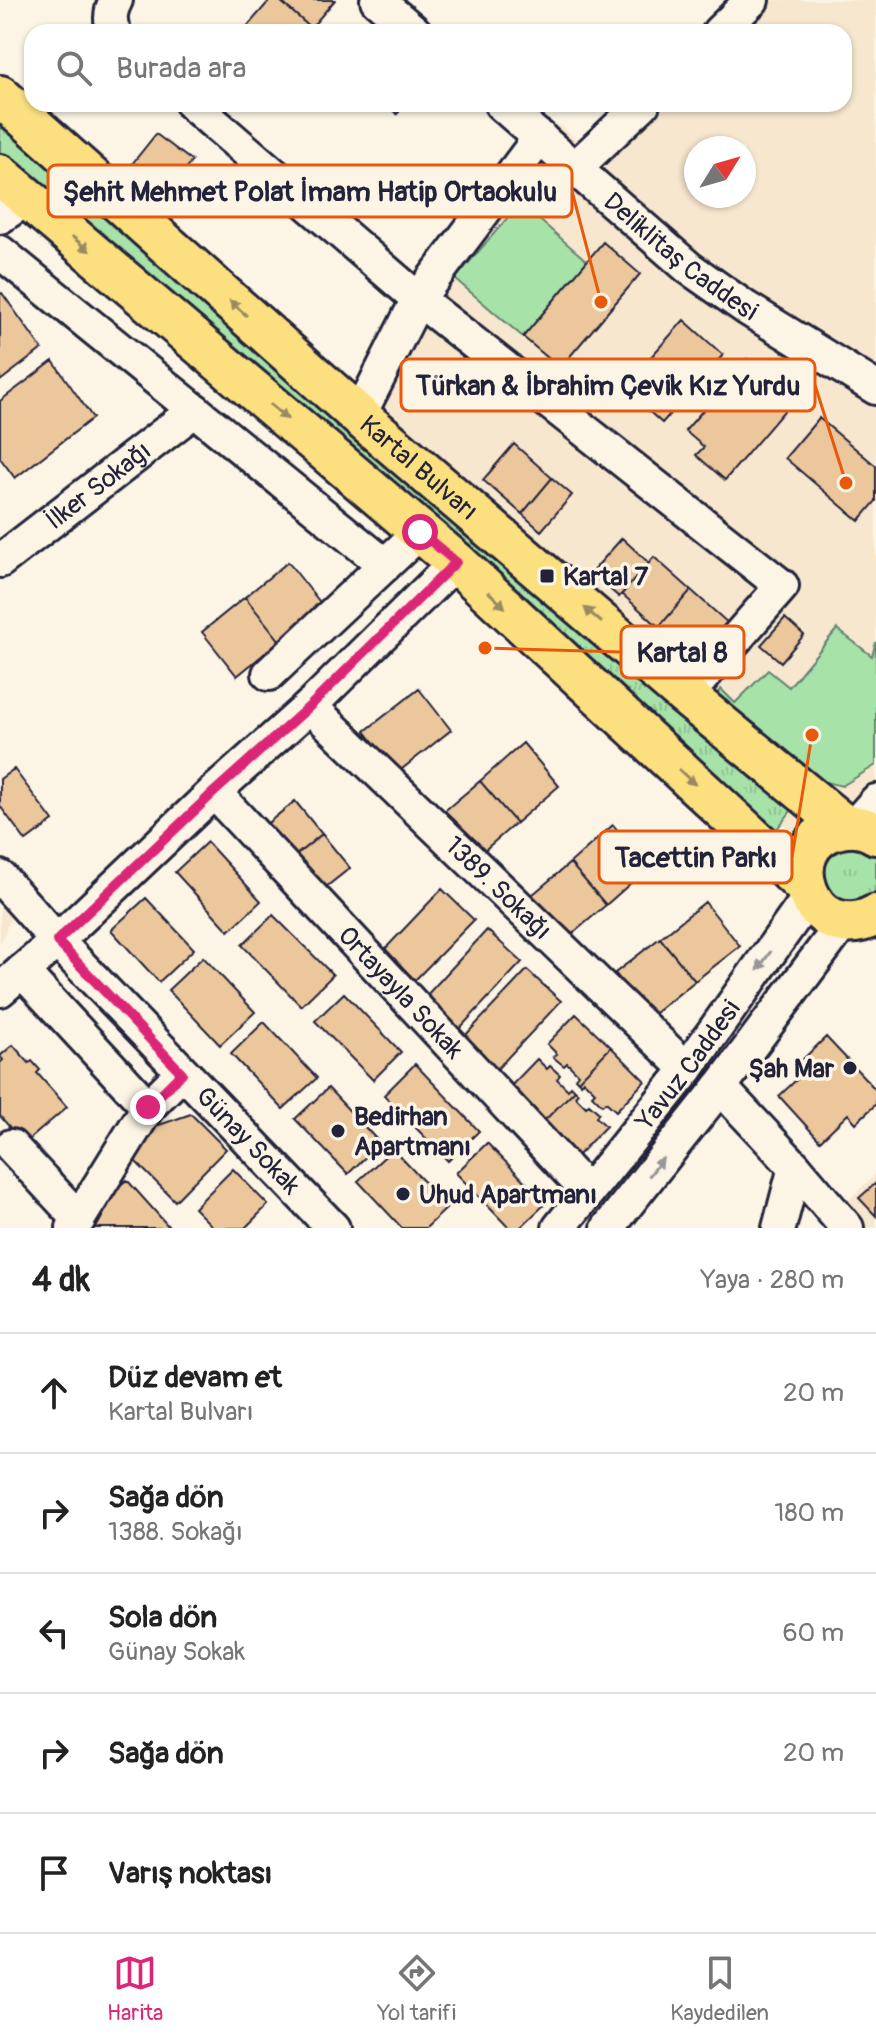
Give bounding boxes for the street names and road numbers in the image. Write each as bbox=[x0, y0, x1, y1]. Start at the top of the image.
street label: Deliklitaş Caddesi bbox=[597, 186, 763, 328]
street label: Kartal Bulvarı bbox=[353, 409, 484, 528]
street label: İlker Sokağı bbox=[40, 435, 158, 537]
street label: 1389. Sokağı bbox=[438, 830, 558, 947]
street label: Ortayayla Sokak bbox=[331, 920, 470, 1066]
street label: Yavuz Caddesi bbox=[629, 994, 748, 1138]
street label: Günay Sokak bbox=[189, 1080, 307, 1201]

